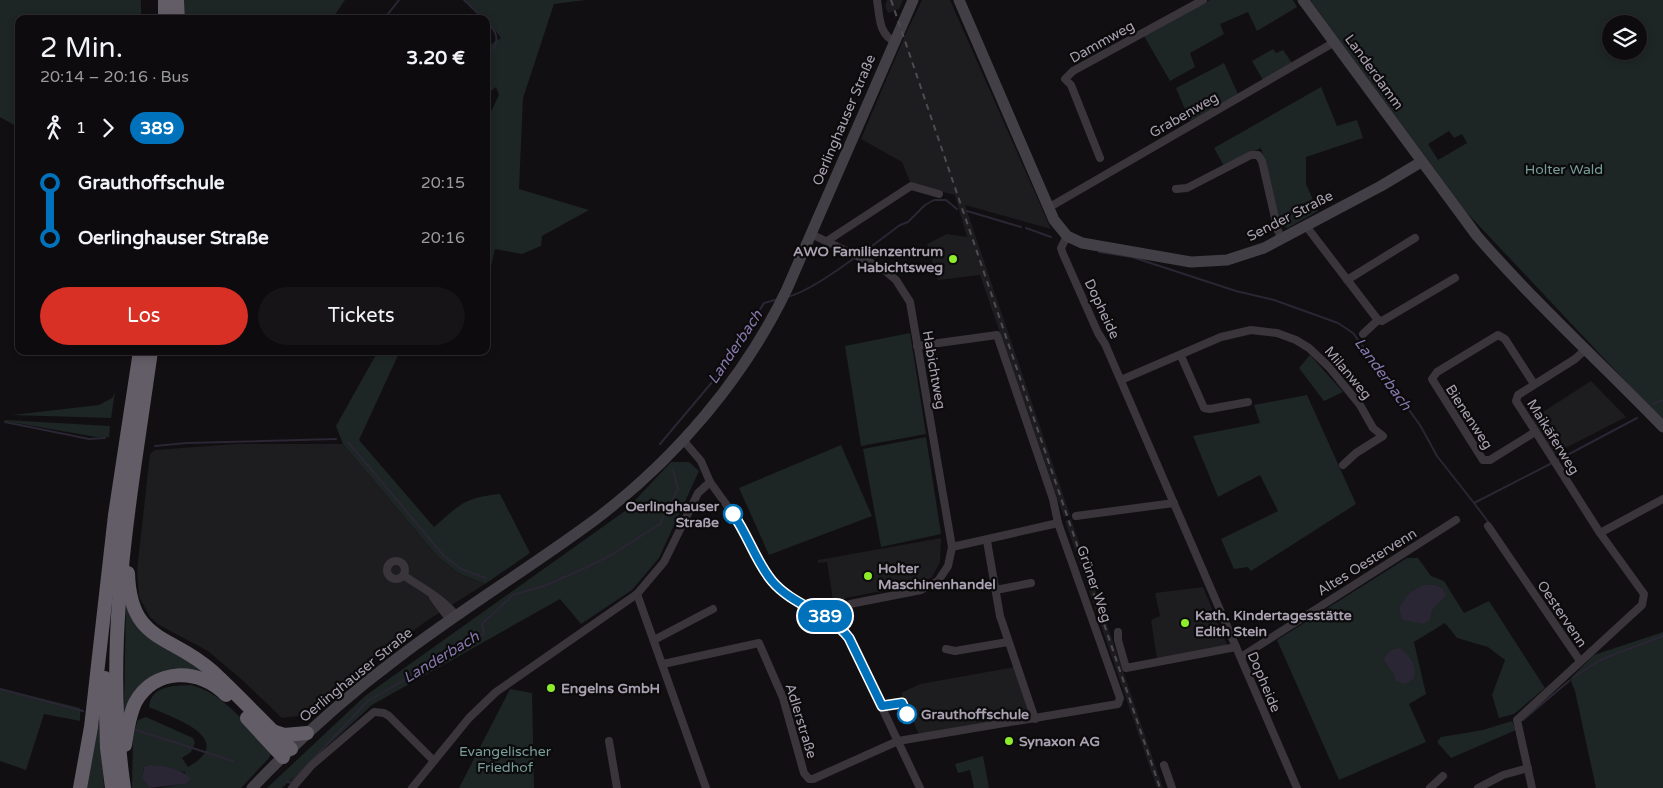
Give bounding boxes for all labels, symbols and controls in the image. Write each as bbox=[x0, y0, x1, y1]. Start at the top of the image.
map controls bbox=[1602, 15, 1647, 60]
button: layers bbox=[1602, 15, 1647, 60]
street label: Dammweg bbox=[1067, 17, 1137, 67]
text: 2 Min. bbox=[40, 31, 123, 65]
street label: Landerdamm bbox=[1341, 31, 1407, 113]
text: 3.20 € bbox=[406, 47, 465, 69]
street label: Oerlinghauser Straße bbox=[809, 52, 879, 188]
text: 20:14 – 20:16 · Bus bbox=[40, 67, 189, 87]
street label: Grabenweg bbox=[1147, 88, 1221, 142]
icon: walk bbox=[40, 114, 68, 142]
icon: forward bbox=[94, 114, 122, 142]
text: 389 bbox=[140, 117, 174, 139]
text: 1 bbox=[76, 118, 86, 138]
park label: Holter Wald bbox=[1525, 161, 1603, 178]
text: Grauthoffschule bbox=[78, 172, 225, 194]
text: 20:15 bbox=[421, 173, 465, 193]
street label: Sender Straße bbox=[1244, 187, 1336, 245]
text: Oerlinghauser Straße bbox=[78, 227, 269, 249]
text: 20:16 bbox=[421, 228, 465, 248]
place label: AWO Familienzentrum Habichtsweg bbox=[793, 243, 943, 276]
marker: AWO Familienzentrum Habichtsweg bbox=[947, 253, 959, 265]
street label: Dopheide bbox=[1081, 276, 1123, 342]
button: Los bbox=[40, 287, 248, 345]
button: Tickets bbox=[258, 287, 465, 345]
water label: Landerbach bbox=[704, 306, 767, 387]
street label: Habichtweg bbox=[919, 329, 949, 411]
water label: Landerbach bbox=[1351, 334, 1416, 414]
street label: Milanweg bbox=[1321, 343, 1375, 403]
street label: Bienenweg bbox=[1442, 382, 1496, 452]
street label: Maikäferweg bbox=[1523, 396, 1583, 478]
place label: Oerlinghauser Straße bbox=[625, 498, 720, 531]
marker: Oerlinghauser Straße bbox=[723, 504, 743, 524]
street label: Altes Oestervenn bbox=[1314, 525, 1420, 599]
street label: Grüner Weg bbox=[1073, 543, 1115, 625]
place label: Holter Maschinenhandel bbox=[878, 560, 996, 593]
marker: Holter Maschinenhandel bbox=[862, 570, 874, 582]
street label: Oestervenn bbox=[1534, 578, 1590, 650]
line badge: 389 bbox=[796, 600, 854, 632]
text: 389 bbox=[808, 605, 842, 627]
place label: Kath. Kindertagesstätte Edith Stein bbox=[1195, 607, 1352, 640]
marker: Kath. Kindertagesstätte Edith Stein bbox=[1179, 617, 1191, 629]
street label: Oerlinghauser Straße bbox=[296, 624, 416, 726]
water label: Landerbach bbox=[400, 627, 483, 687]
street label: Dopheide bbox=[1244, 649, 1284, 715]
place label: Engelns GmbH bbox=[561, 680, 660, 697]
street label: Adlerstraße bbox=[782, 681, 820, 761]
marker: Engelns GmbH bbox=[545, 682, 557, 694]
marker: Grauthoffschule bbox=[897, 704, 917, 724]
place label: Grauthoffschule bbox=[921, 706, 1029, 723]
place label: Synaxon AG bbox=[1019, 733, 1100, 750]
marker: Synaxon AG bbox=[1003, 735, 1015, 747]
park label: Evangelischer Friedhof bbox=[459, 743, 552, 776]

